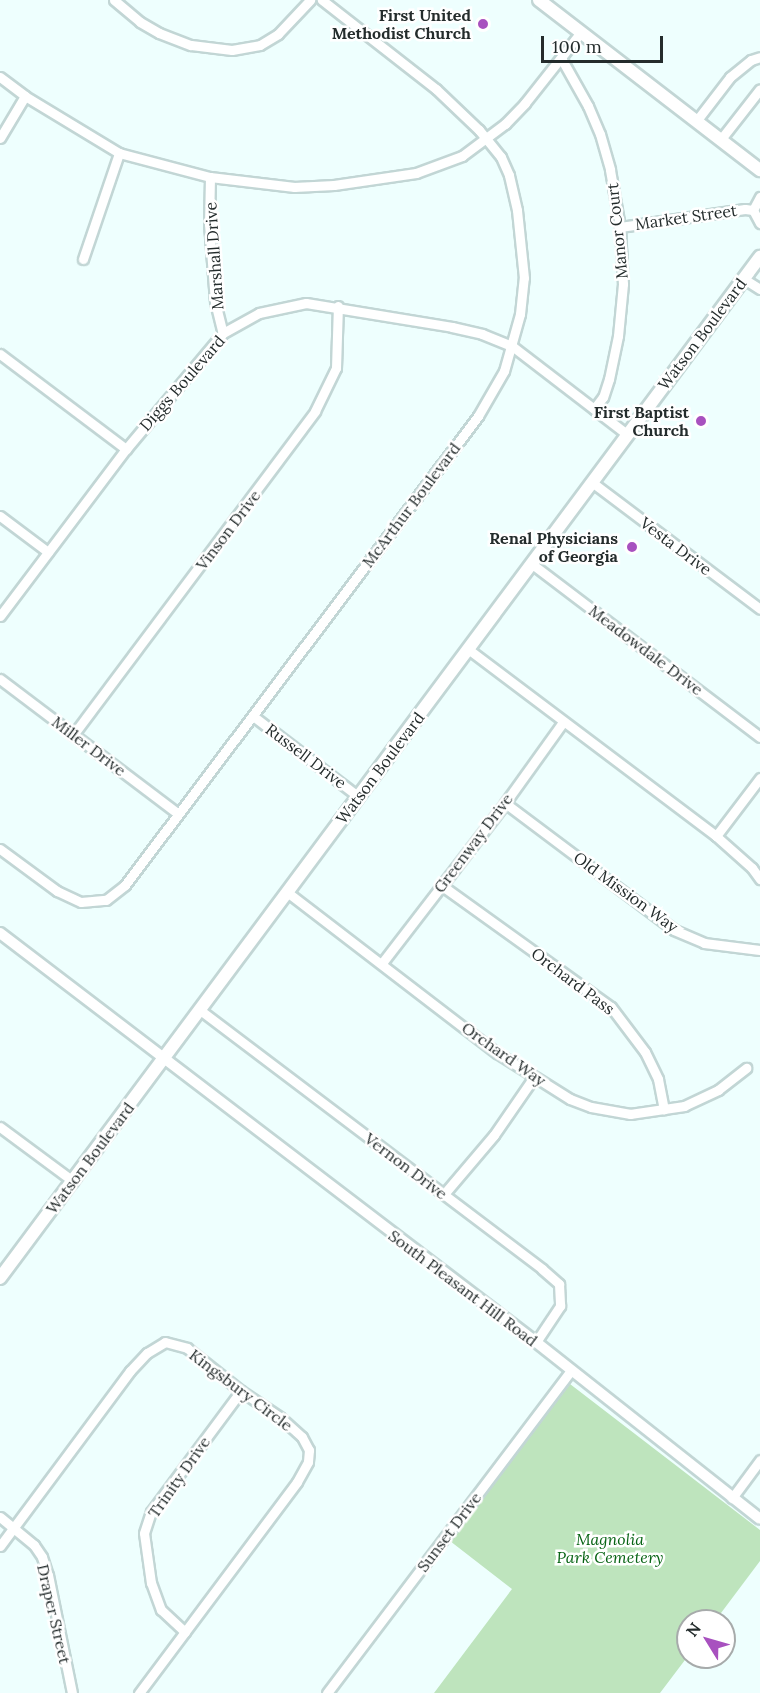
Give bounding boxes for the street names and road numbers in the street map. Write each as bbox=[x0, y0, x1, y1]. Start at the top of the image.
street label: Manor Court bbox=[602, 182, 632, 280]
street label: Market Street bbox=[634, 200, 738, 234]
street label: Marshall Drive bbox=[201, 201, 227, 311]
street label: Watson Boulevard bbox=[654, 274, 750, 394]
street label: Diggs Boulevard bbox=[135, 331, 229, 435]
street label: McArthur Boulevard bbox=[358, 439, 464, 571]
street label: Vinson Drive bbox=[192, 486, 264, 574]
street label: Vesta Drive bbox=[636, 513, 716, 579]
street label: Meadowdale Drive bbox=[585, 601, 707, 699]
street label: Watson Boulevard bbox=[332, 708, 428, 828]
street label: Miller Drive bbox=[48, 712, 130, 780]
street label: Russell Drive bbox=[262, 719, 350, 793]
street label: Greenway Drive bbox=[429, 790, 517, 896]
street label: Old Mission Way bbox=[570, 848, 682, 936]
street label: Orchard Pass bbox=[528, 944, 618, 1018]
street label: Orchard Way bbox=[458, 1018, 550, 1090]
street label: Watson Boulevard bbox=[42, 1098, 138, 1218]
street label: Vernon Drive bbox=[361, 1129, 451, 1203]
street label: South Pleasant Hill Road bbox=[385, 1226, 541, 1350]
street label: Kingsbury Circle bbox=[186, 1345, 296, 1435]
street label: Trinity Drive bbox=[144, 1433, 214, 1521]
street label: Sunset Drive bbox=[413, 1488, 485, 1576]
street label: Draper Street bbox=[33, 1562, 75, 1666]

